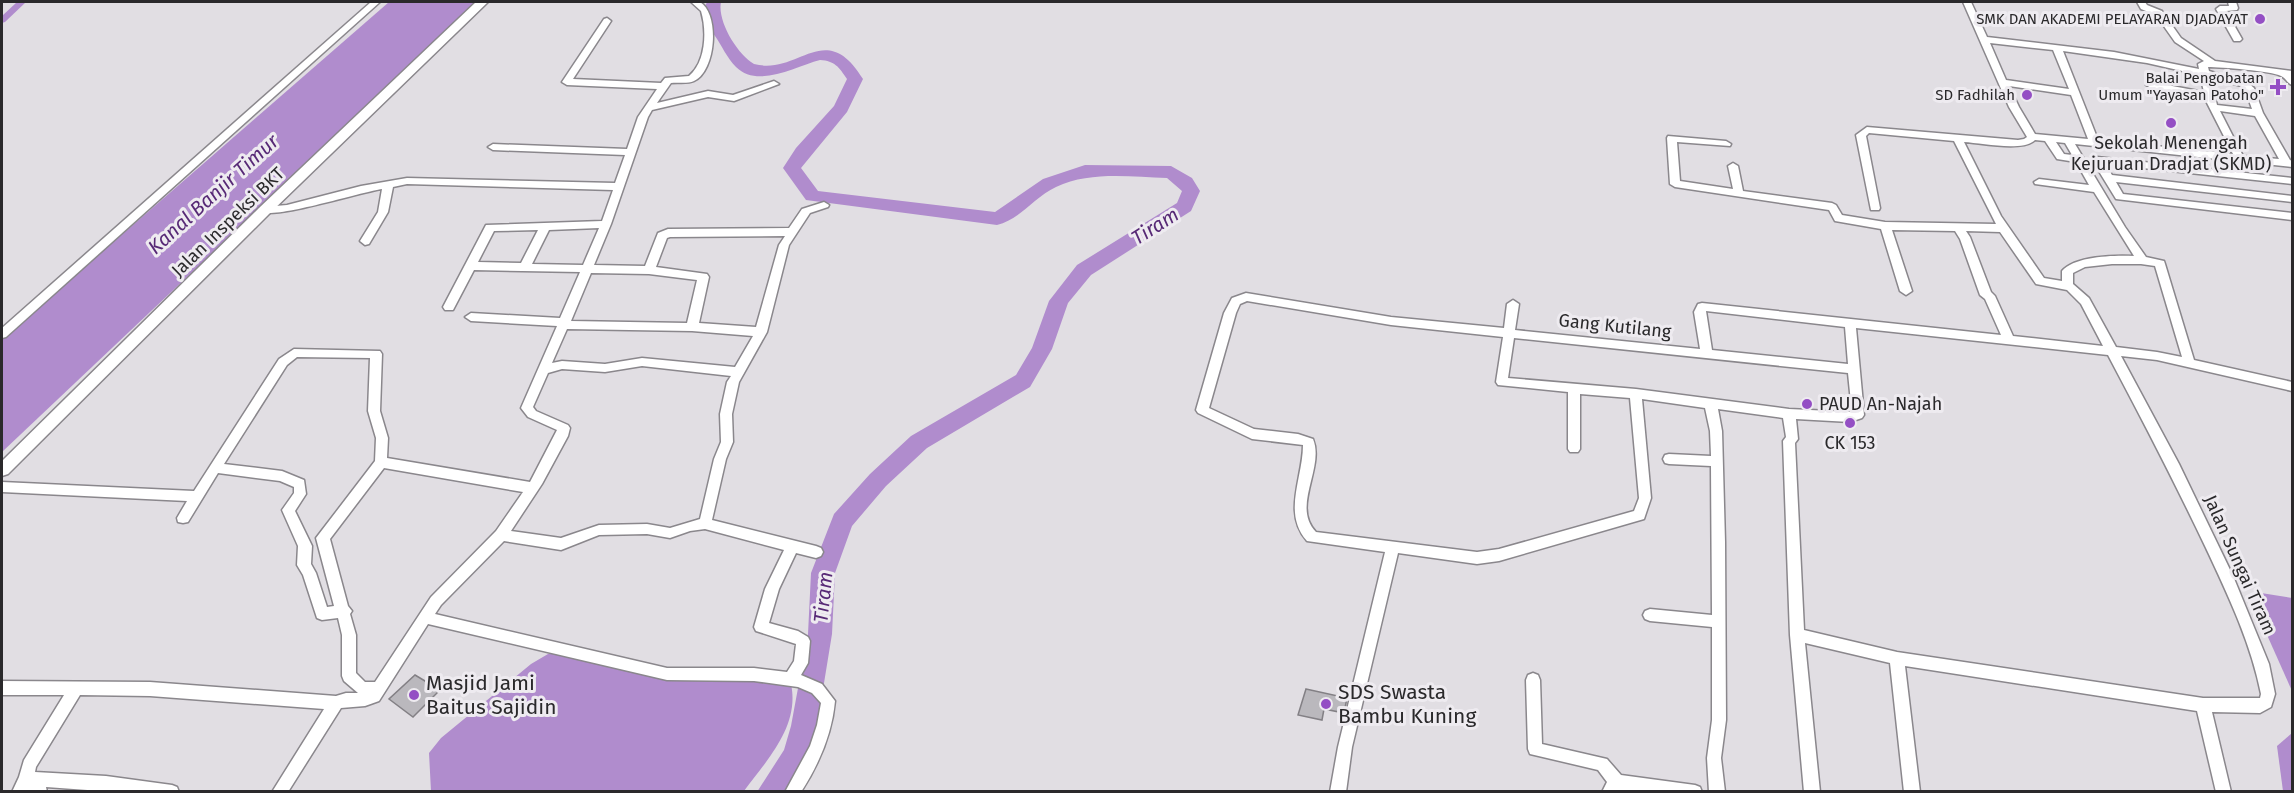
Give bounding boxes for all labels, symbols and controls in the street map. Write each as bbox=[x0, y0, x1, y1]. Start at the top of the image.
place label: SMK DAN AKADEMI PELAYARAN DJADAYAT bbox=[1976, 10, 2248, 28]
marker: SMK DAN AKADEMI PELAYARAN DJADAYAT bbox=[2253, 12, 2267, 26]
place label: Balai Pengobatan Umum "Yayasan Patoho" bbox=[2098, 69, 2264, 104]
marker: Balai Pengobatan Umum "Yayasan Patoho" bbox=[2269, 78, 2287, 96]
place label: SD Fadhilah bbox=[1935, 86, 2015, 104]
marker: SD Fadhilah bbox=[2020, 88, 2034, 102]
marker: Sekolah Menengah Kejuruan Dradjat (SKMD) bbox=[2164, 116, 2178, 130]
water label: Kanal Banjir Timur bbox=[143, 128, 284, 259]
place label: Sekolah Menengah Kejuruan Dradjat (SKMD) bbox=[2071, 132, 2271, 175]
street label: Jalan Inspeksi BKT bbox=[167, 162, 290, 281]
water label: Tiram bbox=[1127, 202, 1183, 250]
street label: Gang Kutilang bbox=[1558, 309, 1673, 343]
place label: PAUD An-Najah bbox=[1819, 393, 1942, 415]
marker: PAUD An-Najah bbox=[1800, 397, 1814, 411]
marker: CK 153 bbox=[1843, 416, 1857, 430]
place label: CK 153 bbox=[1824, 432, 1876, 454]
street label: Jalan Sungai Tiram bbox=[2199, 492, 2281, 638]
water label: Tiram bbox=[808, 570, 838, 624]
place label: Masjid Jami Baitus Sajidin bbox=[426, 670, 557, 720]
place label: SDS Swasta Bambu Kuning bbox=[1338, 679, 1476, 729]
marker: Masjid Jami Baitus Sajidin bbox=[407, 688, 421, 702]
marker: SDS Swasta Bambu Kuning bbox=[1319, 697, 1333, 711]

